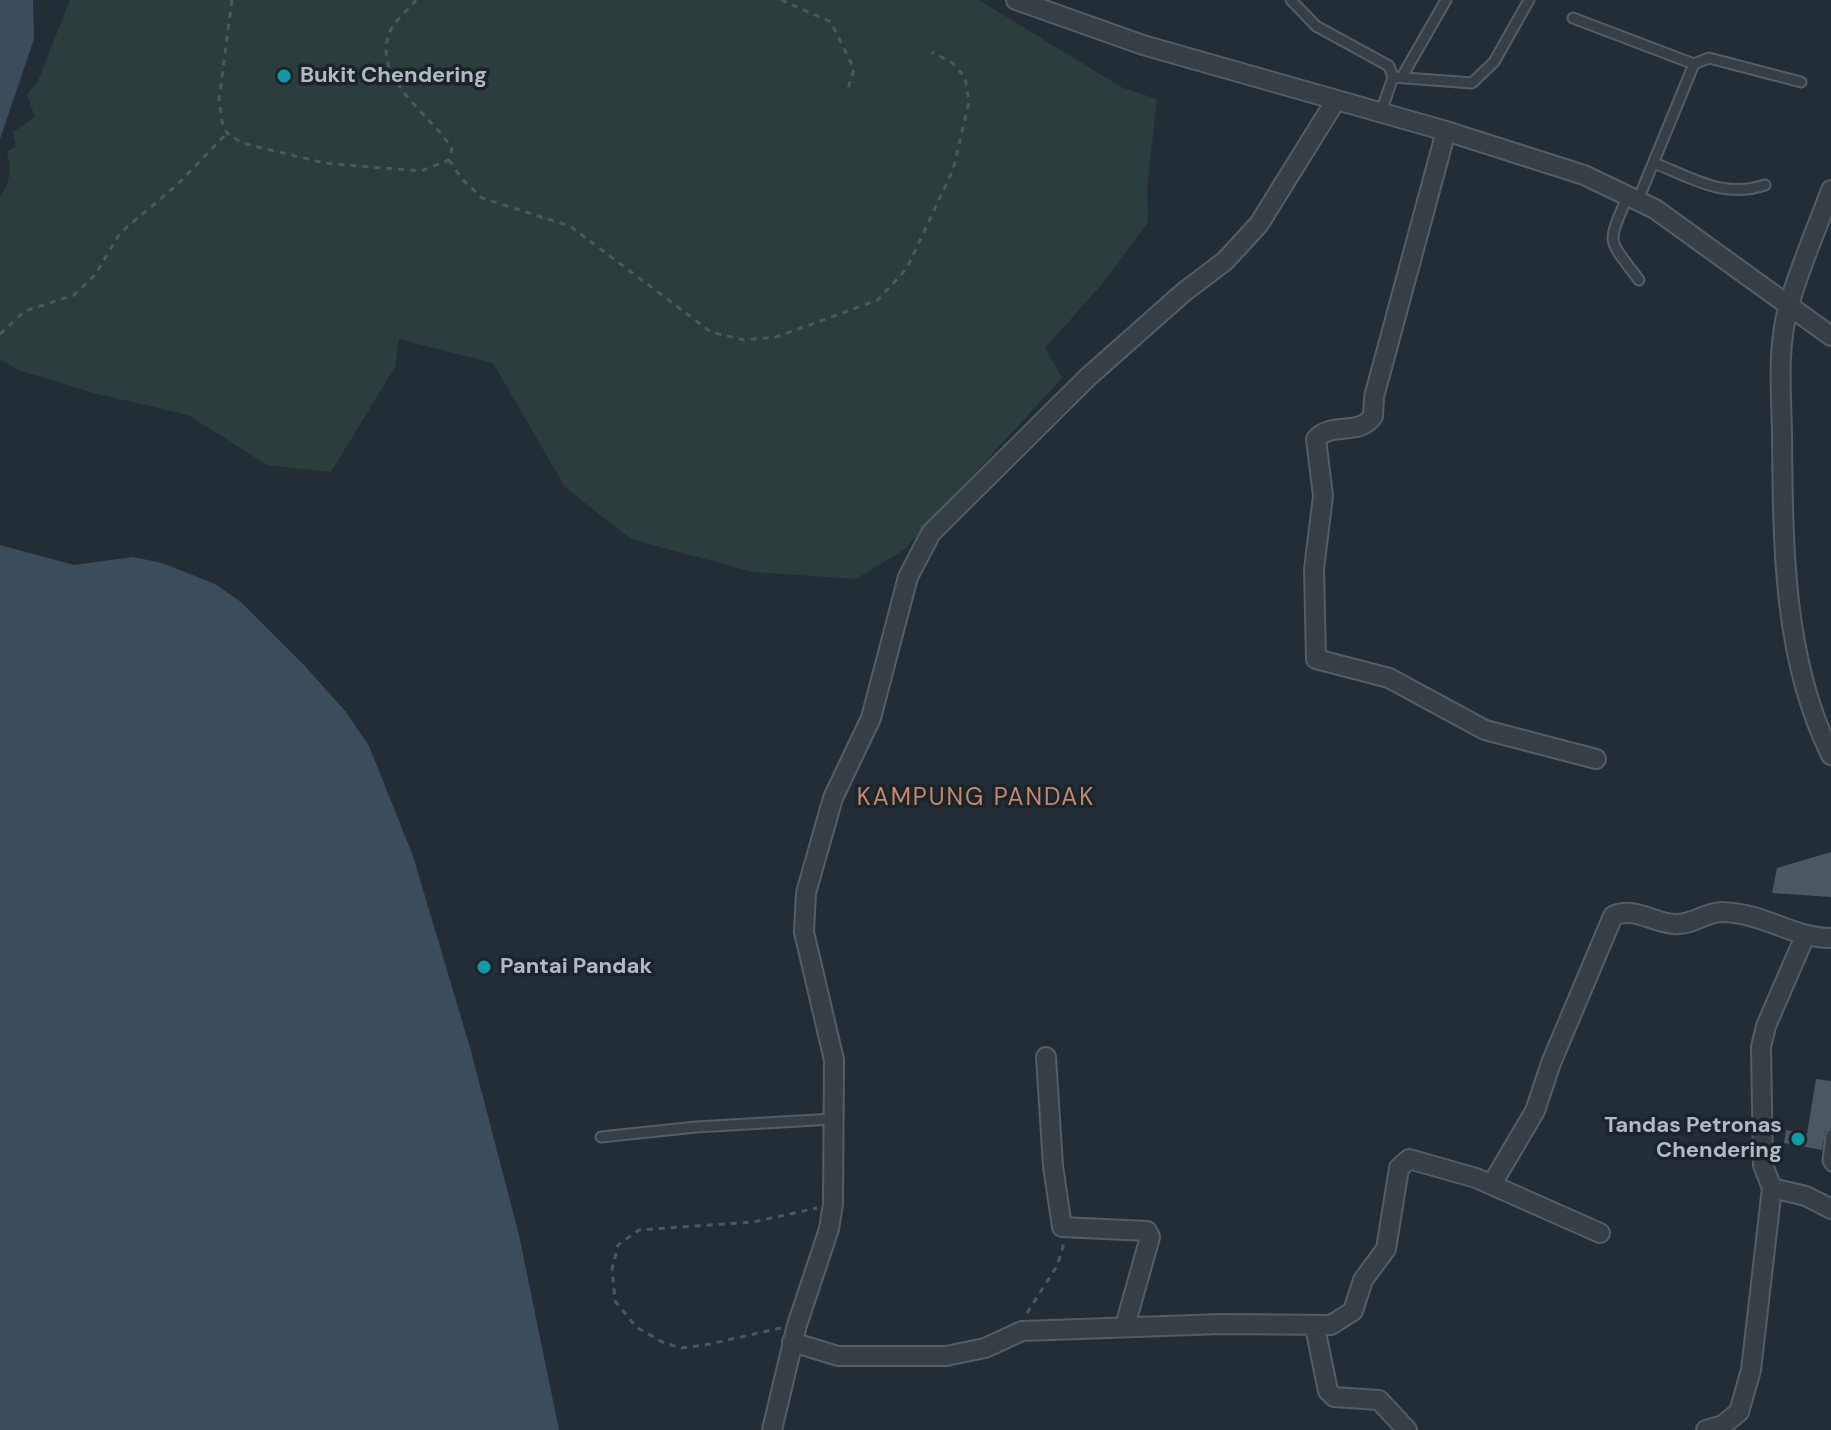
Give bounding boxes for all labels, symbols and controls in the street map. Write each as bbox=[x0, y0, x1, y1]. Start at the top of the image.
place label: Bukit Chendering bbox=[300, 63, 487, 89]
marker: Bukit Chendering bbox=[275, 67, 293, 85]
district label: KAMPUNG PANDAK bbox=[857, 785, 1095, 813]
place label: Pantai Pandak bbox=[500, 954, 652, 980]
marker: Pantai Pandak bbox=[475, 958, 493, 976]
place label: Tandas Petronas Chendering bbox=[1604, 1113, 1782, 1164]
marker: Tandas Petronas Chendering bbox=[1789, 1130, 1807, 1148]

